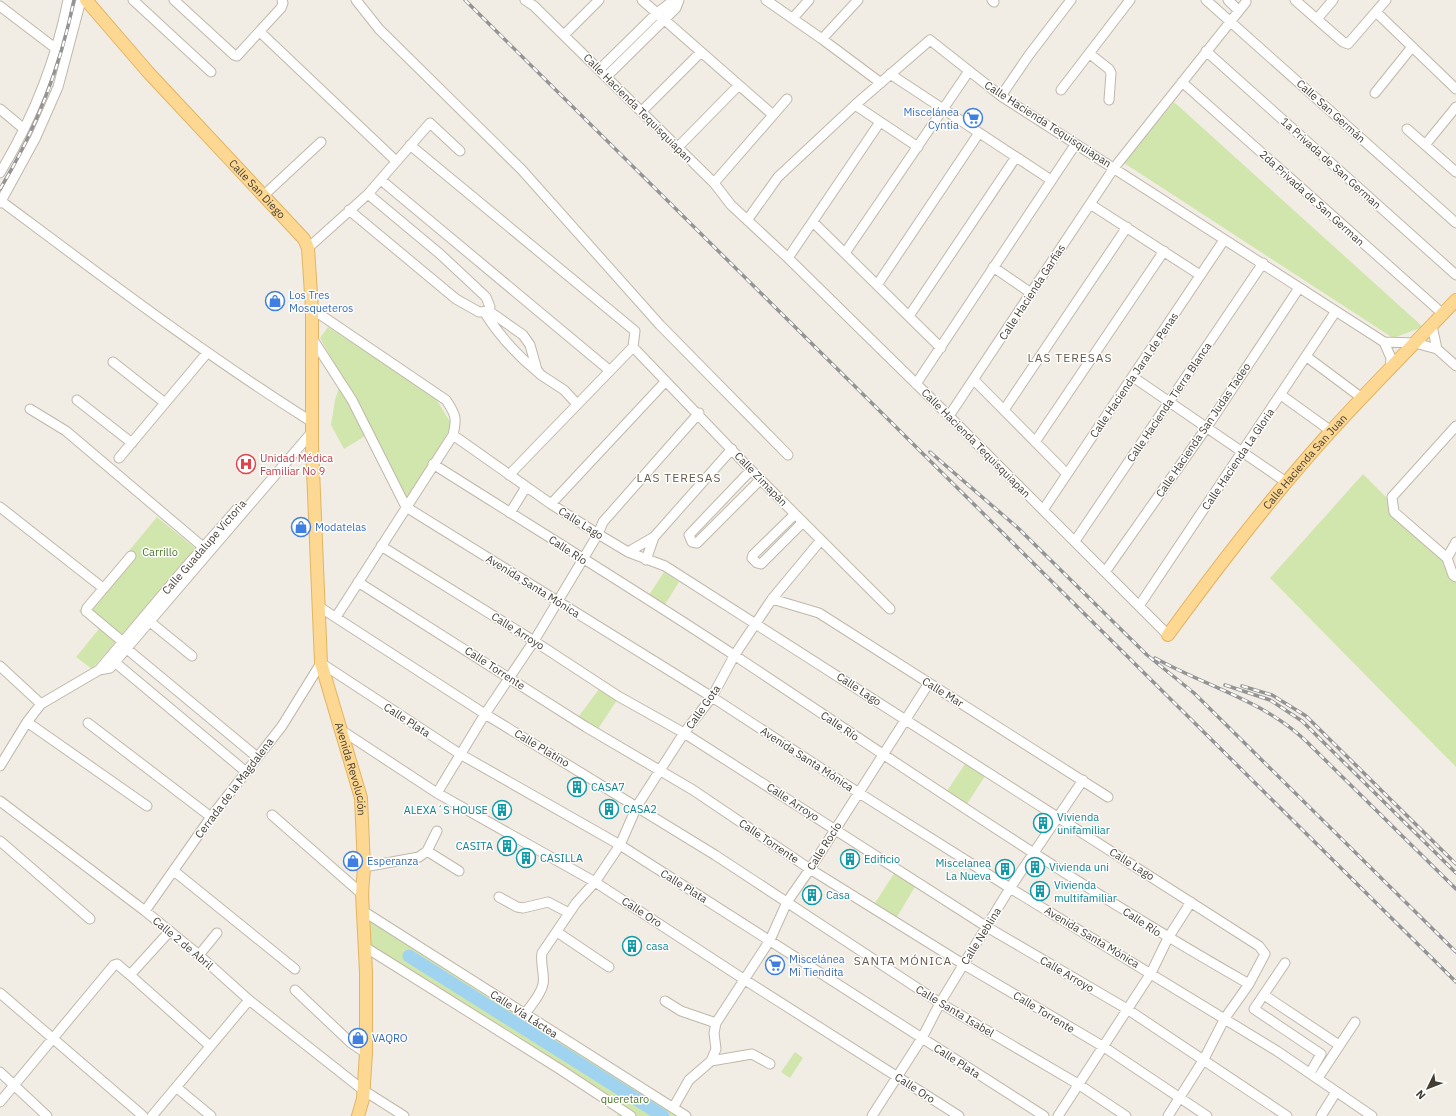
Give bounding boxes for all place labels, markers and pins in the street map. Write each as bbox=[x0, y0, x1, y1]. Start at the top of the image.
place label: Miscelánea Cyntia bbox=[903, 105, 959, 132]
supermarket icon: Miscelánea Cyntia bbox=[962, 107, 984, 129]
place label: Los Tres Mosqueteros bbox=[289, 288, 353, 315]
shop icon: Los Tres Mosqueteros bbox=[264, 290, 286, 312]
place label: Unidad Médica Familiar No 9 bbox=[260, 451, 333, 478]
hospital icon: Unidad Médica Familiar No 9 bbox=[235, 453, 257, 475]
shop icon: Modatelas bbox=[290, 516, 312, 538]
place label: Modatelas bbox=[315, 520, 366, 534]
building icon: CASA7 bbox=[566, 776, 588, 798]
place label: CASA7 bbox=[591, 780, 625, 794]
building icon: CASA2 bbox=[598, 798, 620, 820]
building icon: ALEXA´S HOUSE bbox=[491, 799, 513, 821]
place label: CASA2 bbox=[623, 802, 657, 816]
place label: ALEXA´S HOUSE bbox=[404, 803, 488, 817]
place label: Vivienda unifamiliar bbox=[1057, 810, 1110, 837]
building icon: Vivienda unifamiliar bbox=[1032, 812, 1054, 834]
building icon: CASITA bbox=[496, 835, 518, 857]
place label: CASITA bbox=[456, 839, 493, 853]
building icon: CASILLA bbox=[515, 847, 537, 869]
building icon: Edificio bbox=[839, 848, 861, 870]
shop icon: Esperanza bbox=[342, 850, 364, 872]
place label: CASILLA bbox=[540, 851, 583, 865]
place label: Edificio bbox=[864, 852, 900, 866]
place label: Esperanza bbox=[367, 854, 418, 868]
place label: Miscelanea La Nueva bbox=[935, 856, 991, 883]
building icon: Vivienda uni bbox=[1024, 856, 1046, 878]
building icon: Miscelanea La Nueva bbox=[994, 858, 1016, 880]
place label: Vivienda uni bbox=[1049, 860, 1109, 874]
place label: Vivienda multifamiliar bbox=[1054, 878, 1117, 905]
building icon: Vivienda multifamiliar bbox=[1029, 880, 1051, 902]
building icon: Casa bbox=[801, 884, 823, 906]
place label: Casa bbox=[826, 888, 850, 902]
building icon: casa bbox=[621, 935, 643, 957]
place label: casa bbox=[646, 939, 669, 953]
place label: Miscelánea Mi Tiendita bbox=[789, 952, 845, 979]
supermarket icon: Miscelánea Mi Tiendita bbox=[764, 954, 786, 976]
shop icon: VAQRO bbox=[347, 1027, 369, 1049]
place label: VAQRO bbox=[372, 1031, 408, 1045]

